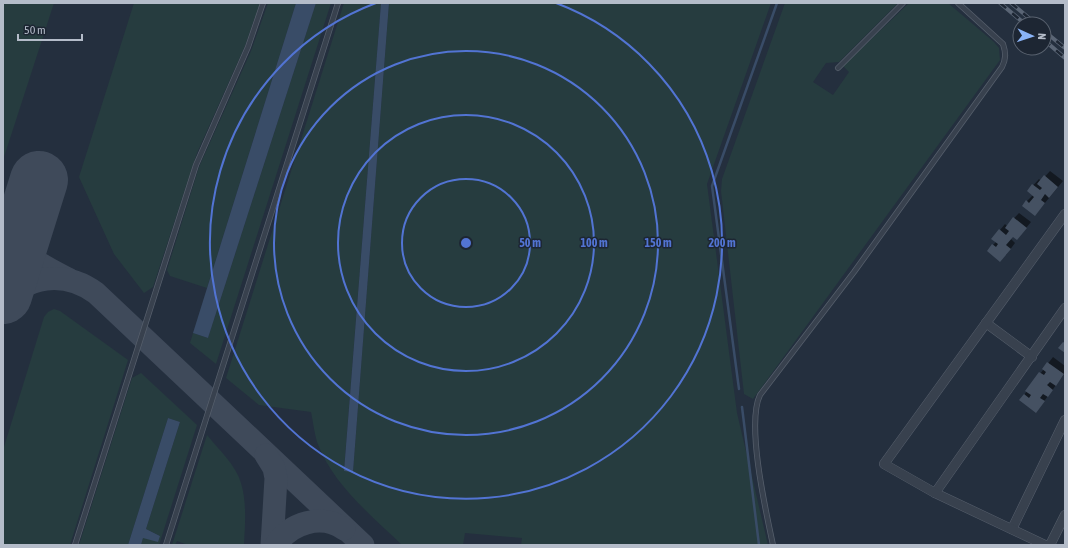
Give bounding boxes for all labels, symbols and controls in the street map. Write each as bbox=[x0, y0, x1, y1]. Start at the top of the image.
scale bar bbox=[18, 16, 82, 42]
north arrow bbox=[1012, 16, 1052, 56]
text: 50 m bbox=[24, 23, 46, 37]
text: N bbox=[1036, 33, 1048, 40]
centre of rings bbox=[459, 236, 473, 250]
text: 50 m bbox=[519, 236, 541, 250]
text: 100 m bbox=[580, 236, 608, 250]
text: 150 m bbox=[644, 236, 672, 250]
text: 200 m bbox=[708, 236, 736, 250]

